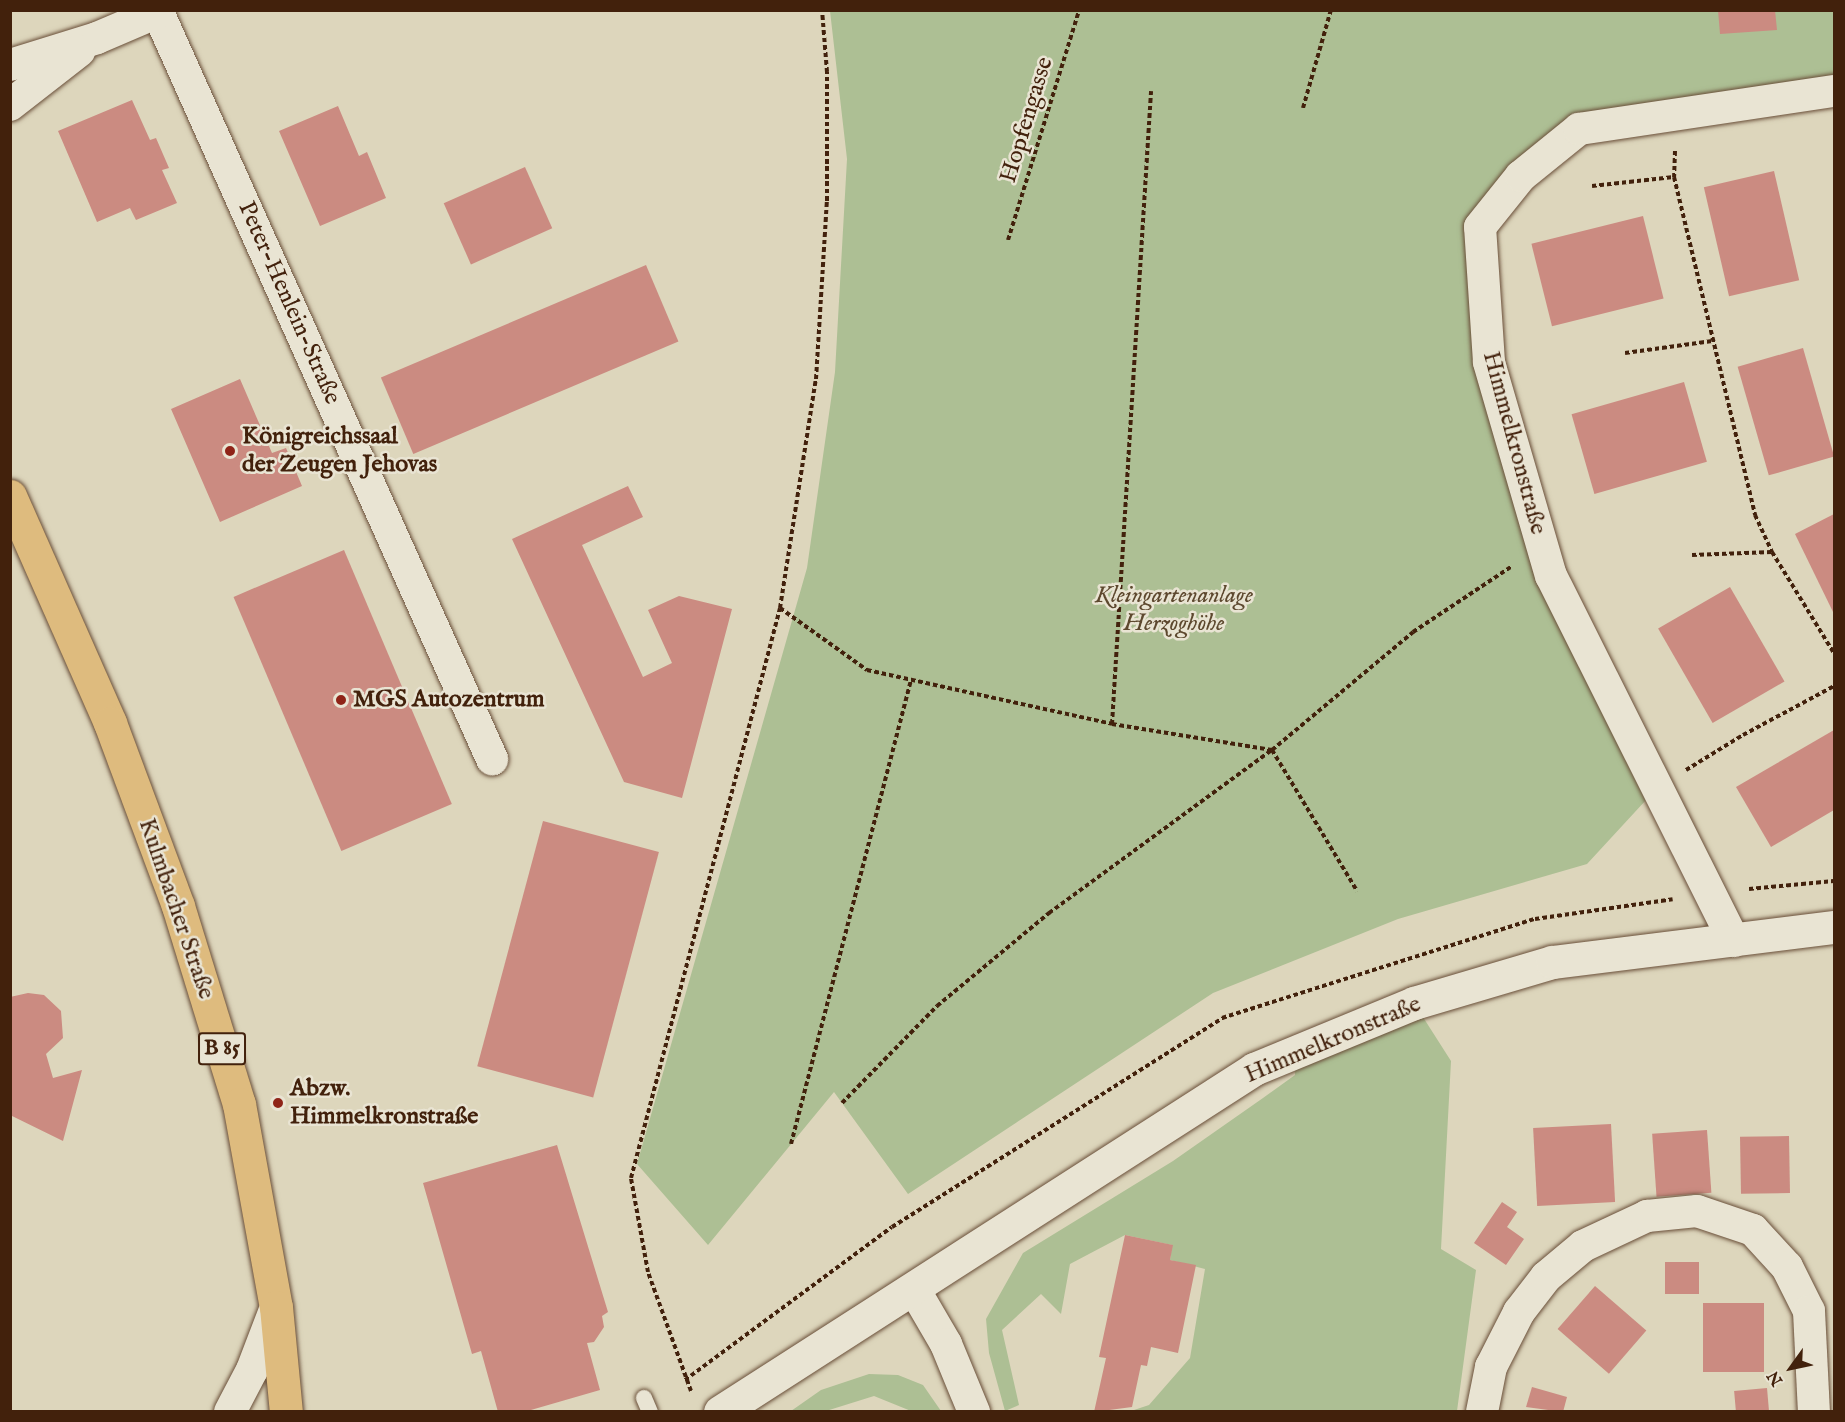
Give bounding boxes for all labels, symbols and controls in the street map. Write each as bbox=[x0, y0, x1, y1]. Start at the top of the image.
street label: Hopfengasse bbox=[994, 54, 1060, 186]
street label: Peter-Henlein-Straße bbox=[231, 197, 347, 409]
street label: Himmelkronstraße bbox=[1476, 348, 1552, 538]
place label: Königreichssaal der Zeugen Jehovas bbox=[242, 423, 437, 479]
marker: Königreichssaal der Zeugen Jehovas bbox=[223, 444, 237, 458]
park label: Kleingartenanlage Herzoghöhe bbox=[1095, 582, 1253, 638]
place label: MGS Autozentrum bbox=[353, 686, 545, 714]
marker: MGS Autozentrum bbox=[334, 693, 348, 707]
street label: Kulmbacher Straße bbox=[132, 815, 220, 1003]
street label: Himmelkronstraße bbox=[1241, 990, 1425, 1090]
road number: B 85 bbox=[198, 1030, 246, 1068]
place label: Abzw. Himmelkronstraße bbox=[290, 1075, 478, 1131]
marker: Abzw. Himmelkronstraße bbox=[271, 1096, 285, 1110]
north arrow bbox=[1761, 1338, 1821, 1398]
text: N bbox=[1764, 1367, 1788, 1389]

